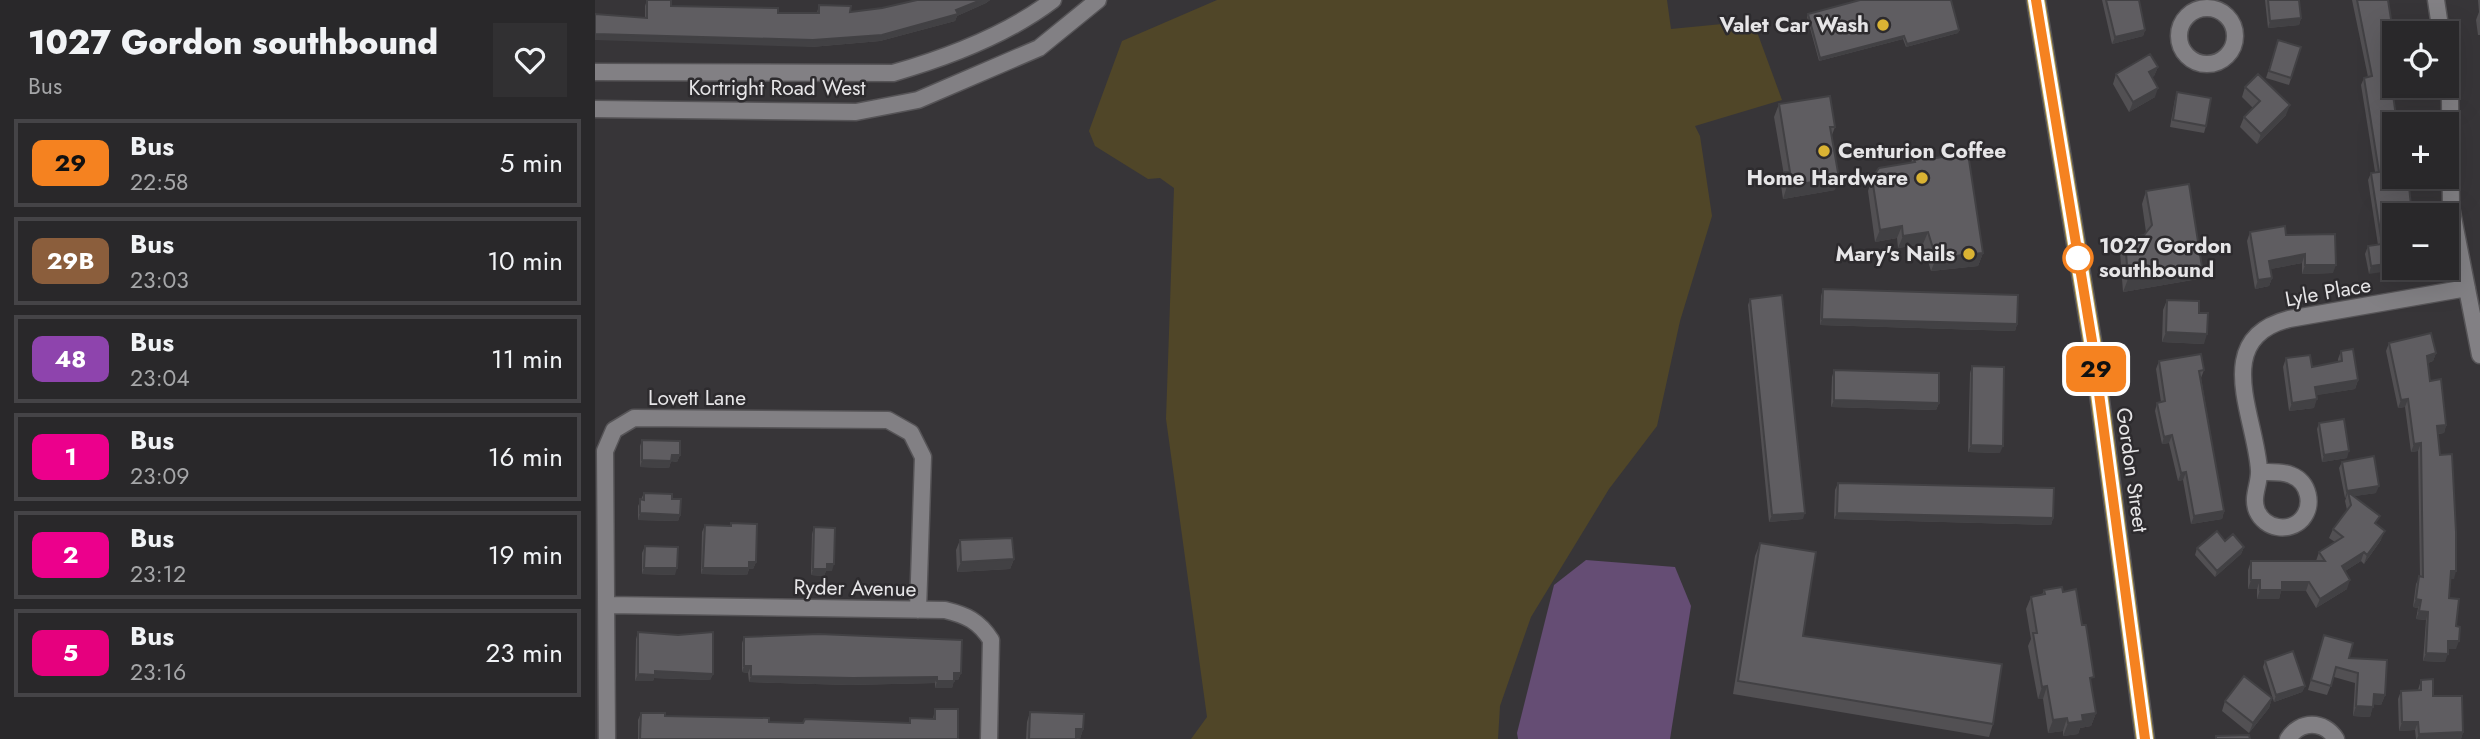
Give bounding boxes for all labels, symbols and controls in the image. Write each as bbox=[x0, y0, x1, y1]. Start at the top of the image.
place label: Valet Car Wash bbox=[1719, 10, 1869, 40]
marker: Valet Car Wash bbox=[1875, 17, 1891, 33]
text: 1027 Gordon southbound bbox=[28, 19, 438, 66]
map controls bbox=[2382, 21, 2459, 280]
button: locate bbox=[2382, 21, 2459, 98]
button: heart bbox=[493, 23, 567, 97]
text: Bus bbox=[28, 69, 62, 103]
street label: Kortright Road West bbox=[689, 73, 865, 103]
button: + bbox=[2382, 112, 2459, 189]
text: Bus bbox=[130, 127, 174, 165]
place label: Centurion Coffee bbox=[1838, 136, 2006, 166]
marker: Centurion Coffee bbox=[1816, 143, 1832, 159]
text: 5 min bbox=[500, 144, 563, 182]
text: 29 bbox=[55, 145, 86, 180]
place label: Home Hardware bbox=[1746, 163, 1908, 193]
text: 22:58 bbox=[130, 165, 189, 199]
marker: Home Hardware bbox=[1914, 170, 1930, 186]
button: − bbox=[2382, 203, 2459, 280]
text: Bus bbox=[130, 225, 174, 263]
place label: 1027 Gordon southbound bbox=[2099, 231, 2232, 285]
place label: Mary's Nails bbox=[1836, 239, 1955, 269]
text: 10 min bbox=[487, 242, 563, 280]
text: 29B bbox=[47, 243, 94, 278]
marker: 1027 Gordon southbound bbox=[2063, 243, 2093, 273]
marker: Mary's Nails bbox=[1961, 246, 1977, 262]
text: 23:03 bbox=[130, 263, 189, 297]
street label: Lyle Place bbox=[2283, 270, 2374, 314]
text: Bus bbox=[130, 323, 174, 361]
text: 11 min bbox=[491, 340, 563, 378]
text: 48 bbox=[55, 341, 86, 376]
line badge: 29 bbox=[2065, 346, 2127, 392]
text: 29 bbox=[2080, 351, 2112, 386]
text: 23:04 bbox=[130, 361, 190, 395]
street label: Lovett Lane bbox=[648, 383, 746, 413]
street label: Gordon Street bbox=[2108, 406, 2156, 534]
text: Bus bbox=[130, 421, 174, 459]
text: 16 min bbox=[488, 438, 563, 476]
text: 1 bbox=[64, 439, 77, 474]
text: 23:09 bbox=[130, 459, 190, 493]
text: Bus bbox=[130, 519, 174, 557]
text: 19 min bbox=[488, 536, 563, 574]
text: 2 bbox=[63, 537, 78, 572]
text: 23:12 bbox=[130, 557, 186, 591]
street label: Ryder Avenue bbox=[793, 572, 917, 604]
text: Bus bbox=[130, 617, 174, 655]
text: 23 min bbox=[486, 634, 563, 672]
text: 5 bbox=[63, 635, 78, 670]
text: 23:16 bbox=[130, 655, 186, 689]

